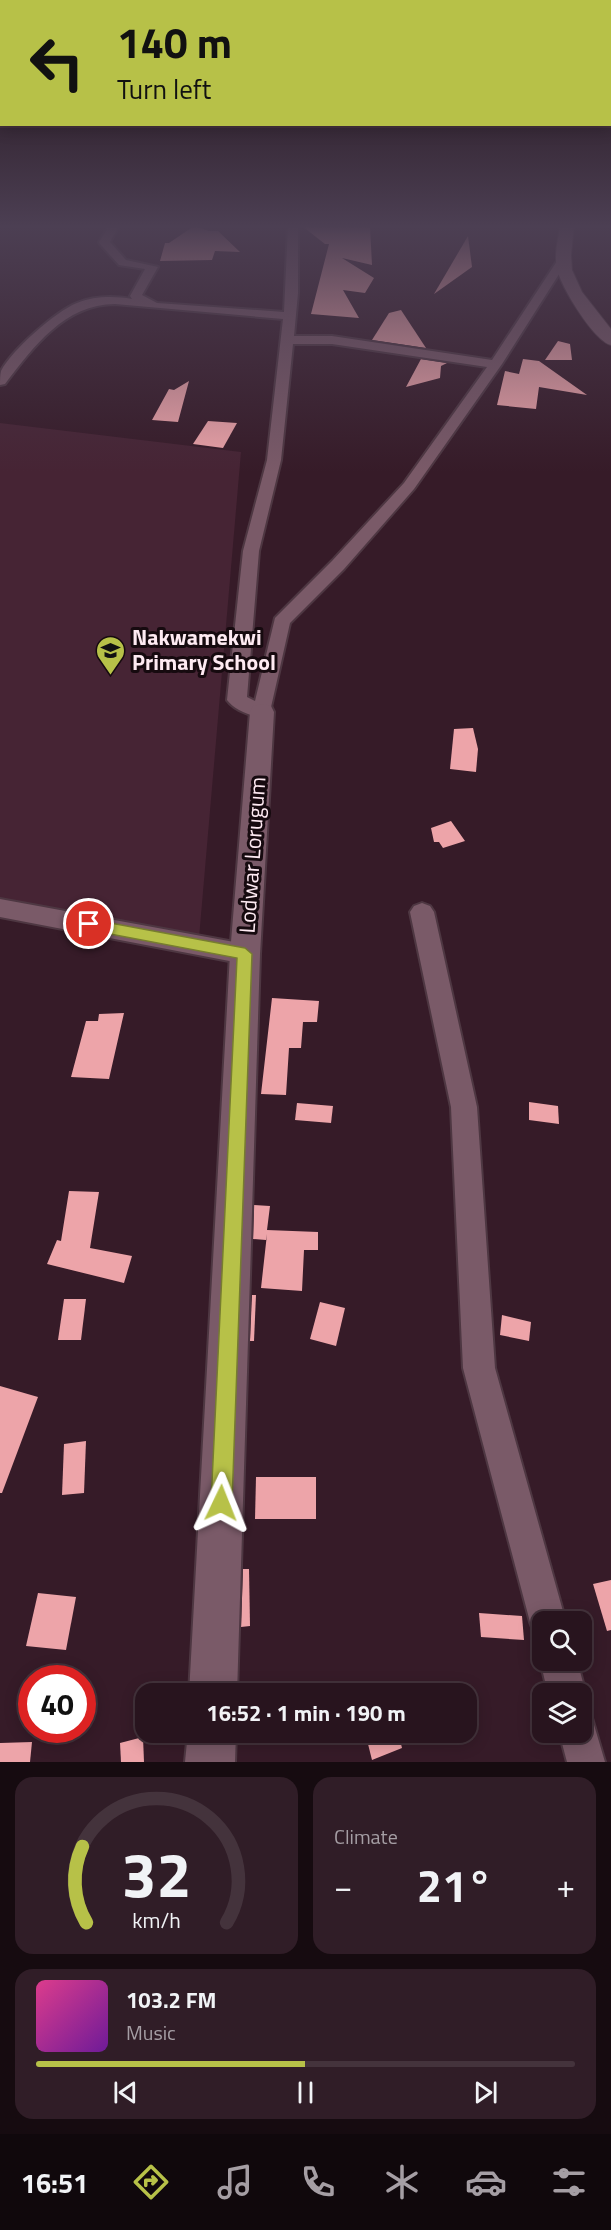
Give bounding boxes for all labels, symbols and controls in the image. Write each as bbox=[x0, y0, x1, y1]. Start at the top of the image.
text: 140 m bbox=[117, 10, 232, 74]
icon: left bbox=[18, 24, 96, 102]
text: Turn left bbox=[117, 68, 211, 109]
place label: Nakwamekwi Primary School bbox=[132, 620, 276, 679]
school or university icon: Nakwamekwi Primary School bbox=[95, 634, 127, 676]
street label: Lodwar Lorugum bbox=[230, 776, 274, 934]
pin bbox=[63, 898, 114, 949]
icon: arrive bbox=[72, 907, 105, 940]
position arrow bbox=[189, 1471, 253, 1535]
map controls bbox=[532, 1611, 592, 1743]
button: search bbox=[532, 1611, 592, 1671]
speed limit sign: 40 bbox=[18, 1665, 96, 1743]
button: layers bbox=[532, 1683, 592, 1743]
text: 16:52 · 1 min · 190 m bbox=[206, 1696, 406, 1730]
text: Climate bbox=[334, 1821, 398, 1852]
text: 32 bbox=[122, 1826, 191, 1921]
text: 21° bbox=[417, 1851, 492, 1919]
text: − bbox=[334, 1861, 352, 1911]
text: + bbox=[557, 1861, 575, 1911]
text: km/h bbox=[132, 1904, 181, 1936]
text: 103.2 FM bbox=[126, 1983, 216, 2017]
text: Music bbox=[126, 2017, 176, 2048]
icon: previous bbox=[109, 2076, 142, 2109]
icon: pause bbox=[289, 2076, 322, 2109]
icon: next bbox=[469, 2076, 502, 2109]
icon: directions bbox=[130, 2161, 172, 2203]
icon: music bbox=[214, 2161, 256, 2203]
icon: phone bbox=[297, 2161, 339, 2203]
icon: climate bbox=[381, 2161, 423, 2203]
icon: car bbox=[465, 2161, 507, 2203]
icon: filters bbox=[548, 2161, 590, 2203]
text: 16:51 bbox=[21, 2162, 88, 2203]

